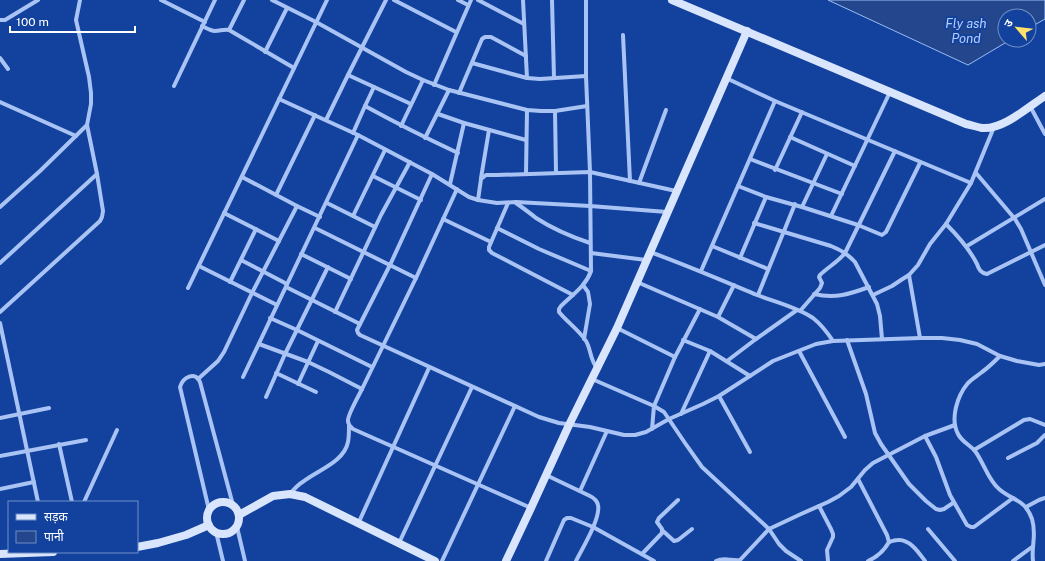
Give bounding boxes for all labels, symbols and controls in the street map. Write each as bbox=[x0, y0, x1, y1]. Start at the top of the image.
scale bar bbox=[10, 8, 135, 34]
north arrow bbox=[997, 8, 1037, 48]
text: 100 m bbox=[16, 15, 49, 29]
water label: Fly ash Pond bbox=[945, 16, 987, 46]
text: उ bbox=[1001, 17, 1015, 29]
legend bbox=[8, 501, 138, 553]
text: सड़क bbox=[44, 510, 69, 524]
text: पानी bbox=[44, 529, 65, 544]

